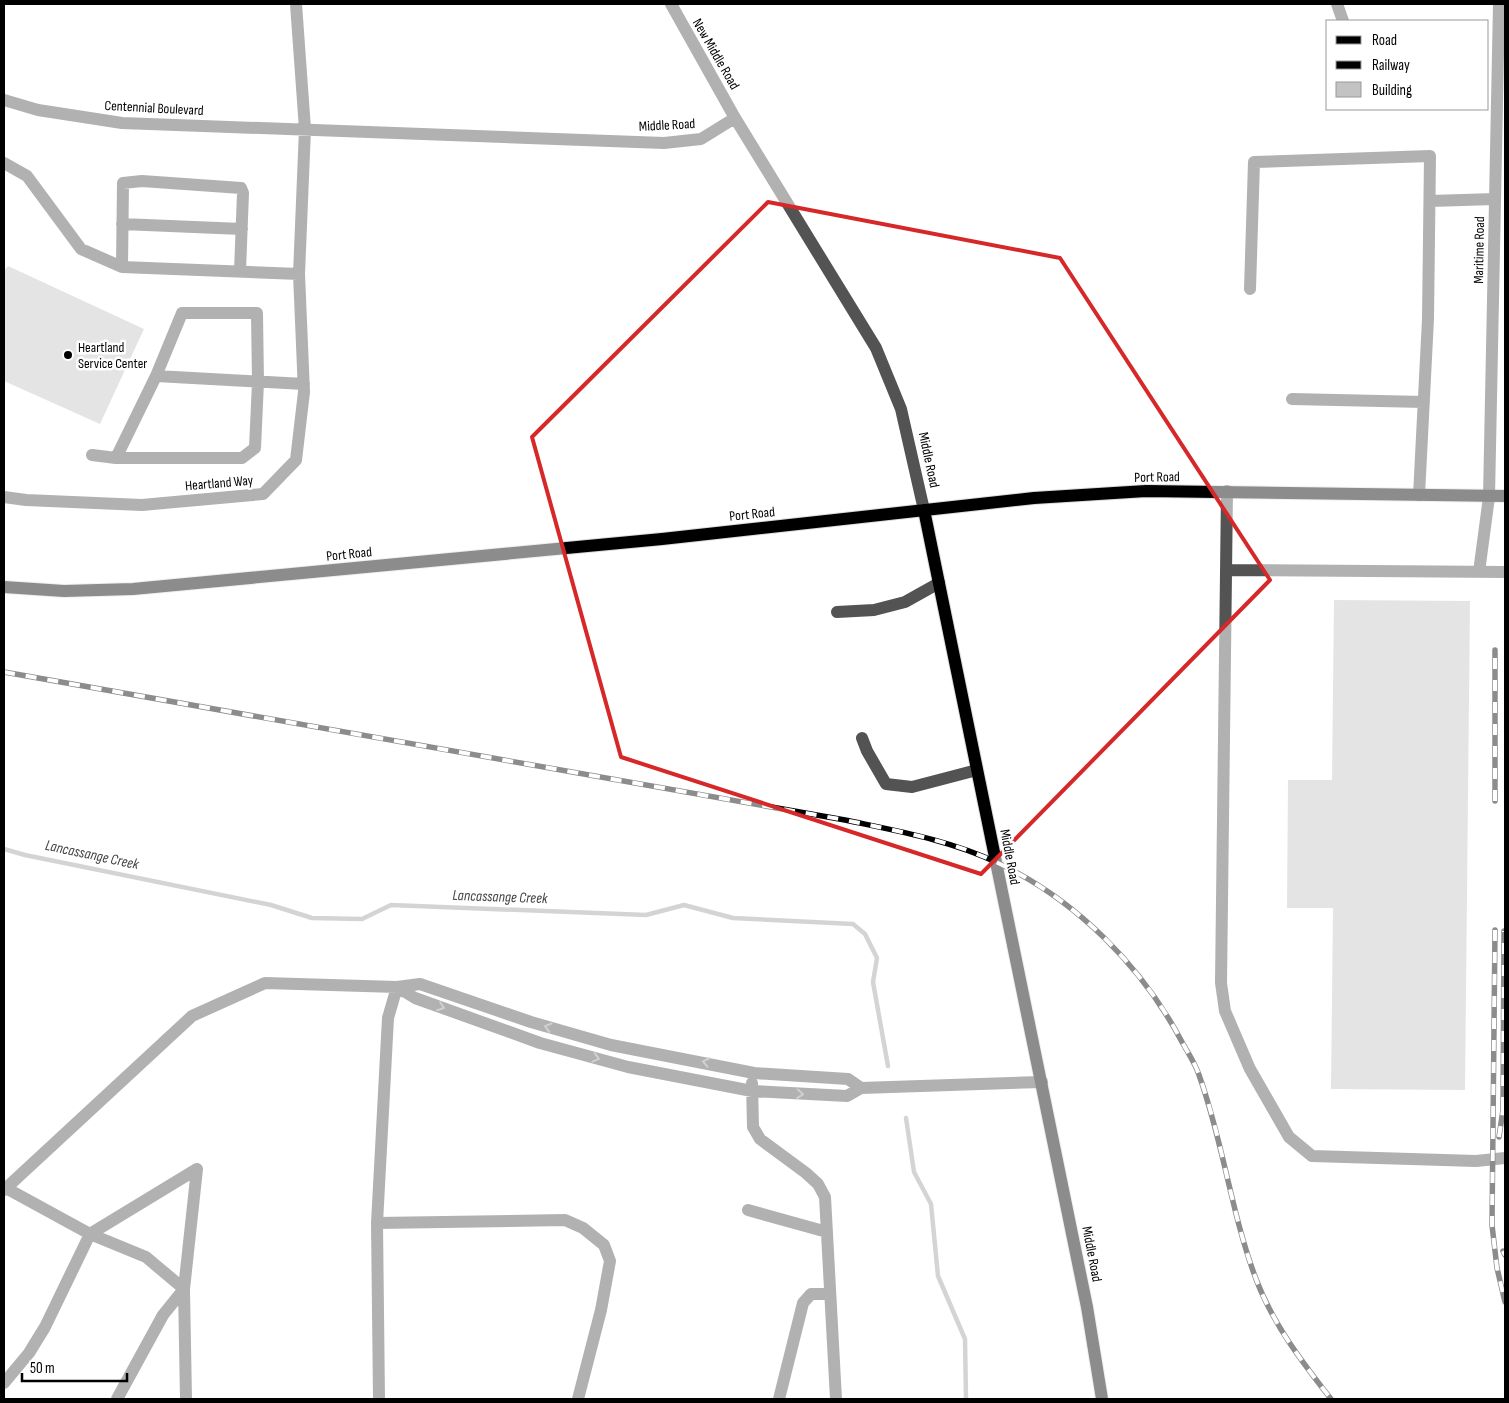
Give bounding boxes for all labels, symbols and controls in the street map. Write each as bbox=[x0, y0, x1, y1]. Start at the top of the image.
street label: New Middle Road bbox=[689, 15, 743, 93]
legend bbox=[1326, 20, 1489, 110]
text: Road bbox=[1372, 31, 1397, 50]
text: Railway bbox=[1372, 56, 1410, 75]
text: Building bbox=[1372, 81, 1412, 100]
street label: Centennial Boulevard bbox=[104, 97, 204, 119]
street label: Middle Road bbox=[638, 115, 696, 135]
street label: Maritime Road bbox=[1470, 216, 1488, 284]
place label: Heartland Service Center bbox=[78, 339, 147, 372]
marker: Heartland Service Center bbox=[62, 349, 74, 361]
street label: Middle Road bbox=[915, 431, 943, 489]
street label: Port Road bbox=[1134, 468, 1180, 486]
street label: Heartland Way bbox=[184, 472, 254, 494]
street label: Port Road bbox=[728, 503, 776, 525]
street label: Port Road bbox=[325, 543, 373, 565]
street label: Middle Road bbox=[996, 828, 1024, 886]
water label: Lancassange Creek bbox=[44, 836, 141, 874]
water label: Lancassange Creek bbox=[452, 886, 548, 908]
one-way arrow bbox=[437, 1001, 445, 1011]
one-way arrow bbox=[543, 1022, 552, 1033]
one-way arrow bbox=[591, 1052, 600, 1063]
one-way arrow bbox=[702, 1058, 711, 1068]
one-way arrow bbox=[797, 1089, 805, 1100]
street label: Middle Road bbox=[1078, 1225, 1106, 1283]
scale bar bbox=[22, 1350, 128, 1382]
text: 50 m bbox=[30, 1359, 55, 1378]

